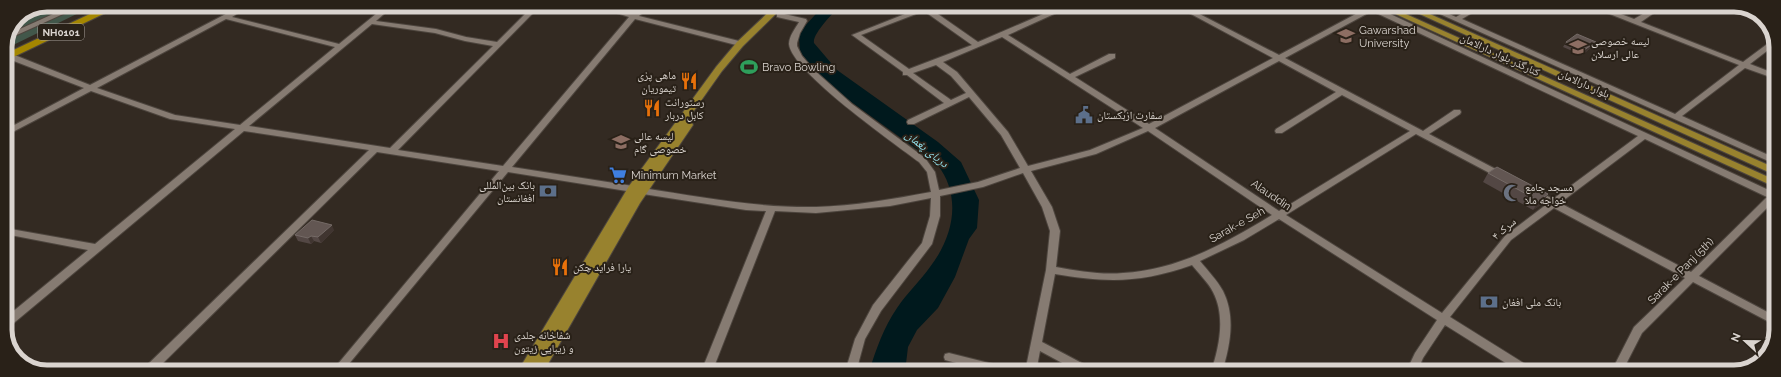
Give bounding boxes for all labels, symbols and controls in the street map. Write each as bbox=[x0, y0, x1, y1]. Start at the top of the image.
road number: NH0101 bbox=[38, 24, 84, 40]
place label: Gawarshad University bbox=[1359, 24, 1416, 50]
school or university icon: Gawarshad University bbox=[1336, 26, 1356, 46]
street label: کنارگذر بلوار دارالامان bbox=[1458, 31, 1542, 79]
place label: لیسه خصوصی عالی ارسلان bbox=[1591, 35, 1649, 61]
school or university icon: لیسه خصوصی عالی ارسلان bbox=[1568, 37, 1588, 57]
sports icon: Bravo Bowling bbox=[739, 57, 759, 77]
place label: Bravo Bowling bbox=[762, 61, 835, 74]
street label: بلوار دارالامان bbox=[1556, 67, 1612, 101]
place label: ماهی پزی تیموریان bbox=[637, 69, 677, 95]
restaurant icon: ماهی پزی تیموریان bbox=[679, 71, 699, 91]
place label: رستورانت کابل دربار bbox=[664, 96, 704, 122]
restaurant icon: رستورانت کابل دربار bbox=[642, 98, 662, 118]
public building icon: سفارت ازبکستان bbox=[1074, 105, 1094, 125]
place label: سفارت ازبکستان bbox=[1097, 109, 1162, 122]
water label: دریای پغمان bbox=[902, 127, 951, 171]
place label: لیسه عالی خصوصی گام bbox=[634, 130, 686, 156]
school or university icon: لیسه عالی خصوصی گام bbox=[611, 132, 631, 152]
supermarket icon: Minimum Market bbox=[608, 165, 628, 185]
place label: Minimum Market bbox=[631, 169, 717, 182]
street label: Alauddin bbox=[1249, 177, 1293, 213]
place label: بانک بین‌المللی افغانستان bbox=[479, 179, 535, 205]
bank icon: بانک بین‌المللی افغانستان bbox=[538, 181, 558, 201]
place label: مسجد جامع خواجه ملا bbox=[1525, 181, 1573, 207]
mosque icon: مسجد جامع خواجه ملا bbox=[1502, 183, 1522, 203]
street label: Sarak-e Seh bbox=[1207, 204, 1267, 246]
street label: سرک ۴ bbox=[1489, 215, 1519, 243]
street label: Sarak-e Panj (5th) bbox=[1645, 235, 1717, 307]
restaurant icon: یارا فراید چکن bbox=[550, 257, 570, 277]
place label: یارا فراید چکن bbox=[573, 261, 632, 274]
bank icon: بانک ملی افغان bbox=[1479, 292, 1499, 312]
place label: بانک ملی افغان bbox=[1502, 296, 1561, 309]
north arrow bbox=[1725, 321, 1765, 361]
place label: شفاخانه جلدی و زیبایی زیتون bbox=[514, 329, 574, 355]
hospital icon: شفاخانه جلدی و زیبایی زیتون bbox=[491, 331, 511, 351]
text: N bbox=[1729, 331, 1744, 344]

